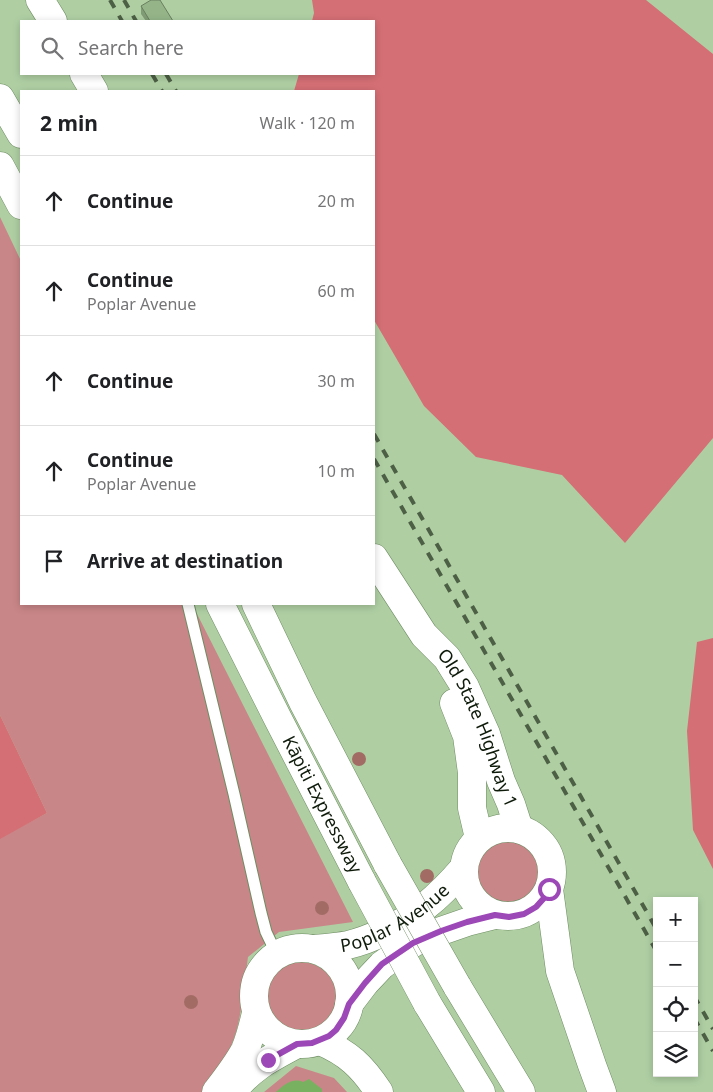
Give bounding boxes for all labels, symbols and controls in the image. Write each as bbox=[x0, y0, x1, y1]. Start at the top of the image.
search box bbox=[20, 20, 375, 75]
icon: search bbox=[38, 34, 66, 62]
text: Search here bbox=[78, 35, 184, 61]
text: 2 min bbox=[40, 109, 98, 137]
text: Walk · 120 m bbox=[260, 112, 355, 134]
icon: ahead bbox=[40, 187, 68, 215]
text: Continue bbox=[87, 188, 173, 214]
text: 20 m bbox=[318, 190, 355, 212]
text: Continue bbox=[87, 267, 173, 293]
icon: ahead bbox=[40, 277, 68, 305]
text: 60 m bbox=[318, 280, 355, 302]
text: Poplar Avenue bbox=[87, 293, 196, 315]
icon: ahead bbox=[40, 367, 68, 395]
text: Continue bbox=[87, 368, 173, 394]
text: 30 m bbox=[318, 370, 355, 392]
text: Continue bbox=[87, 447, 173, 473]
icon: ahead bbox=[40, 457, 68, 485]
text: 10 m bbox=[318, 460, 355, 482]
text: Poplar Avenue bbox=[87, 473, 196, 495]
icon: arrive bbox=[40, 547, 68, 575]
text: Arrive at destination bbox=[87, 548, 283, 574]
street label: Old State Highway 1 bbox=[433, 643, 524, 810]
street label: Kāpiti Expressway bbox=[278, 731, 369, 878]
street label: Poplar Avenue bbox=[338, 878, 454, 957]
route start bbox=[538, 878, 561, 901]
map controls bbox=[653, 897, 698, 1077]
button: + bbox=[653, 897, 698, 942]
button: − bbox=[653, 942, 698, 987]
button: locate bbox=[653, 987, 698, 1032]
button: layers bbox=[653, 1032, 698, 1077]
route end bbox=[257, 1049, 280, 1072]

